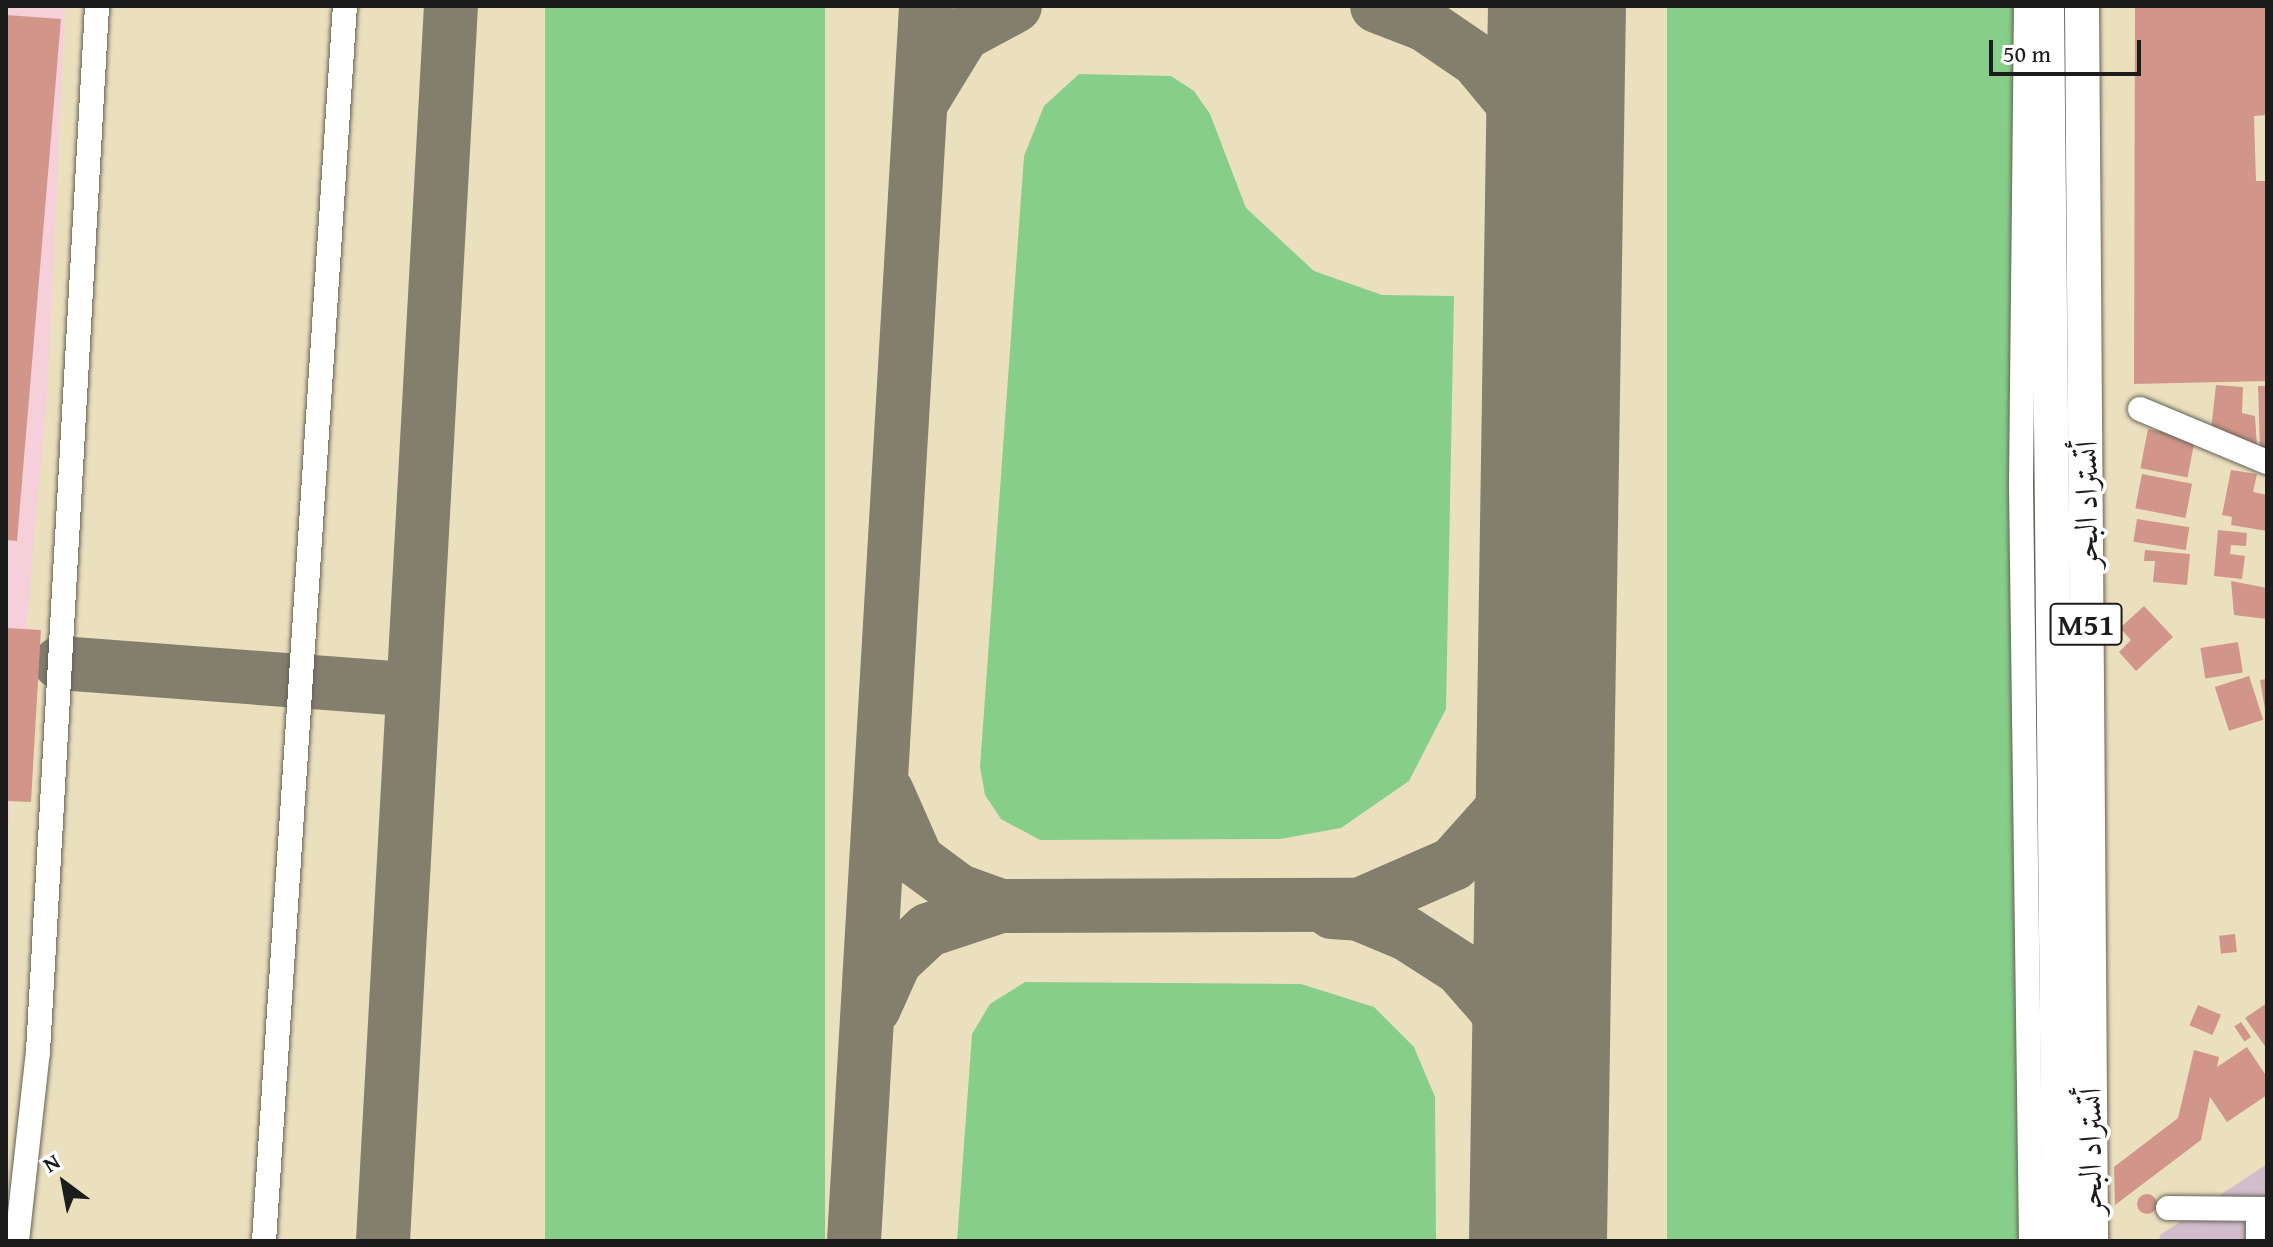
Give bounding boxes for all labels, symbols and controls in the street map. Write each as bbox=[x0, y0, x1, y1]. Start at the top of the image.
scale bar bbox=[1993, 24, 2145, 74]
text: 50 m bbox=[2003, 36, 2051, 71]
street label: أتستراد البحر bbox=[2067, 440, 2105, 568]
road number: M51 bbox=[2048, 598, 2124, 650]
street label: أتستراد البحر bbox=[2071, 1087, 2109, 1215]
north arrow bbox=[24, 1143, 104, 1223]
text: N bbox=[37, 1145, 66, 1180]

